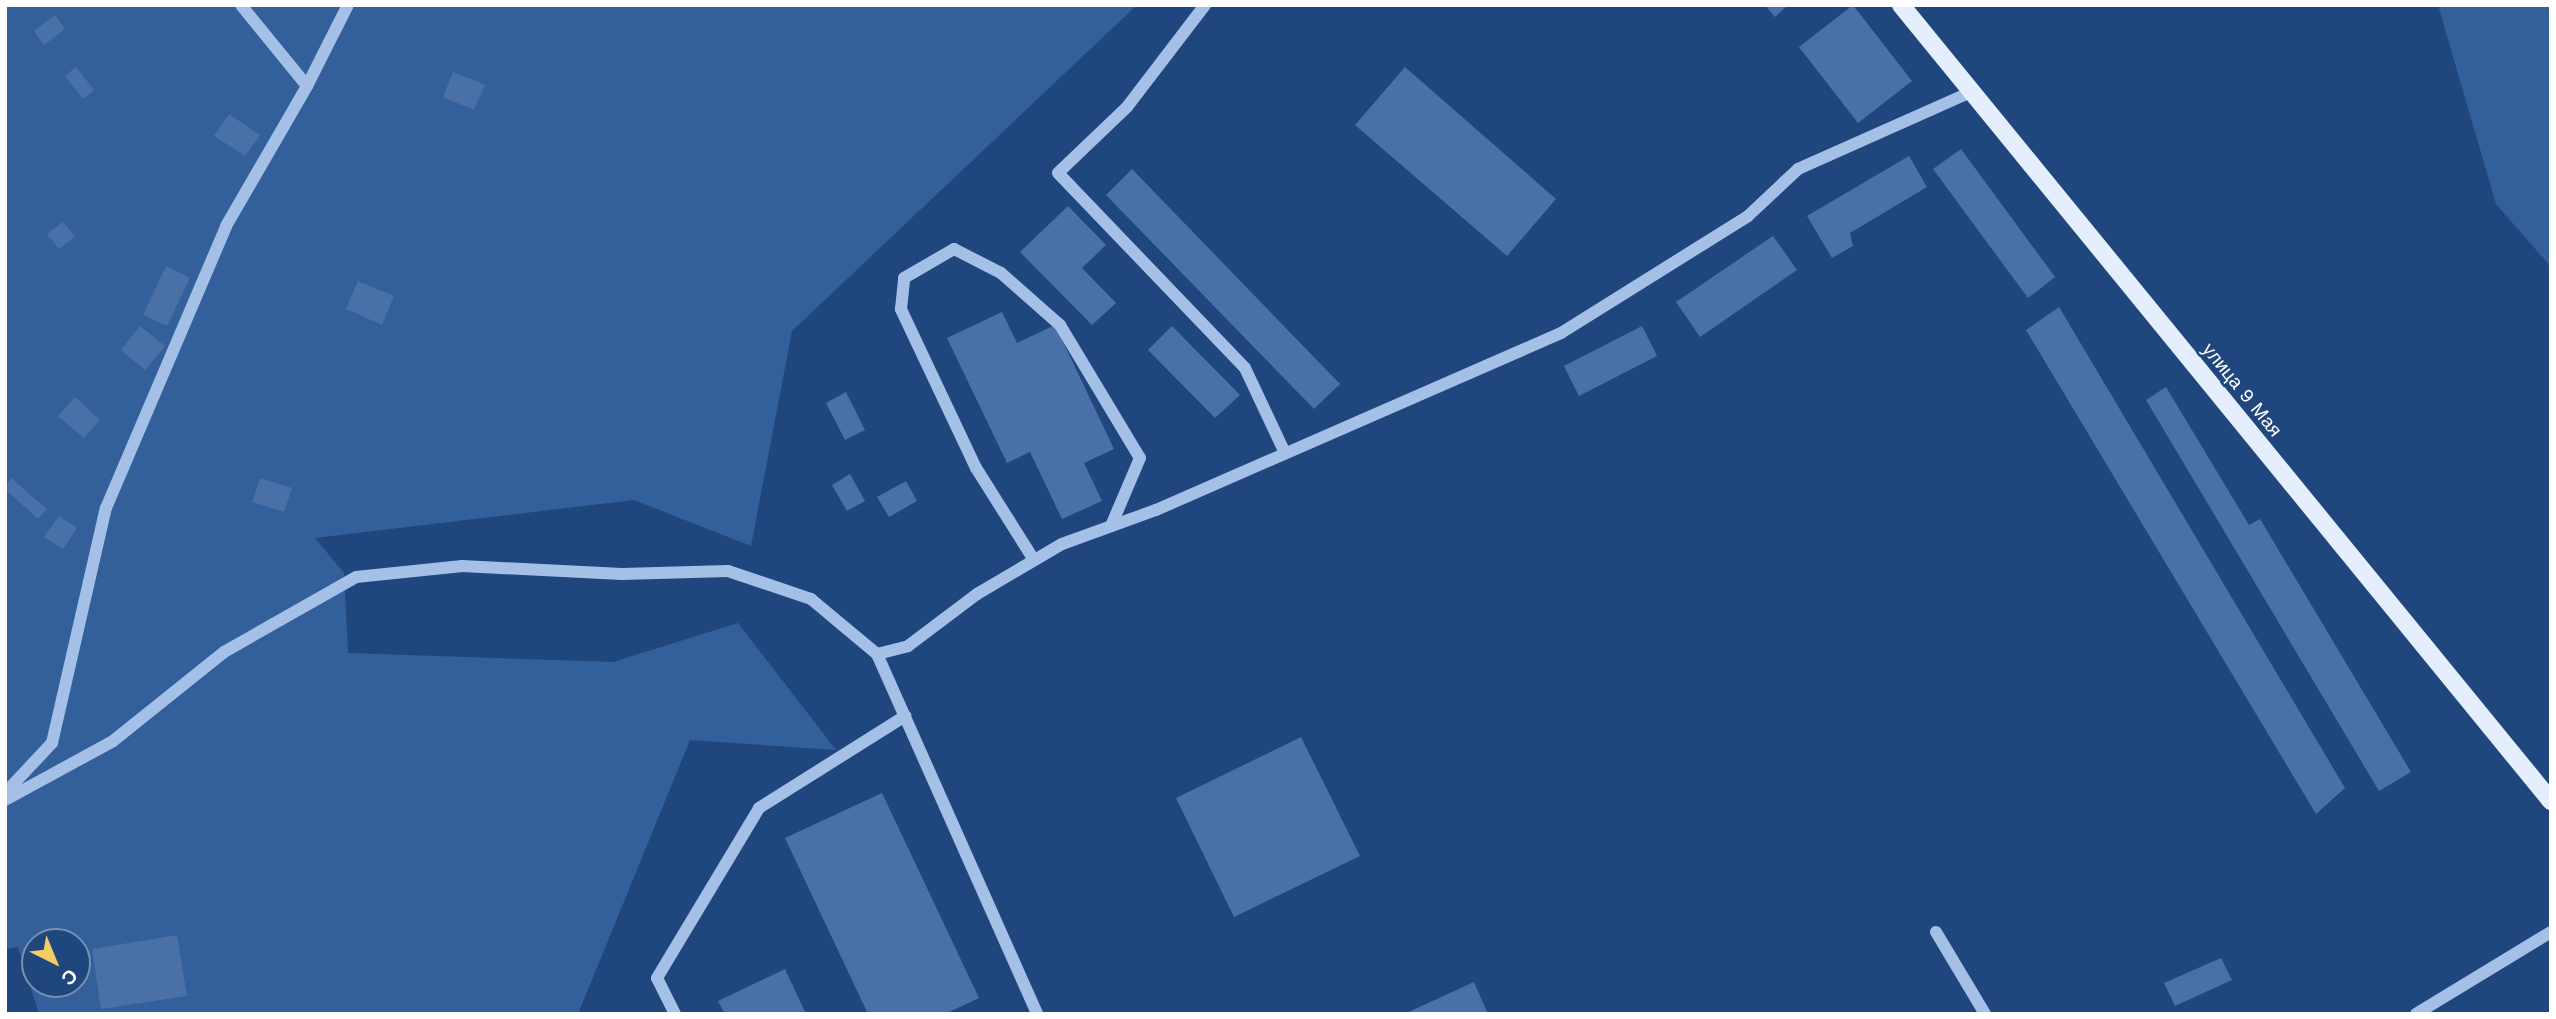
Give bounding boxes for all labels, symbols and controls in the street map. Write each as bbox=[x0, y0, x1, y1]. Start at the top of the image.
street label: улица 9 Мая bbox=[2197, 339, 2287, 441]
north arrow bbox=[21, 928, 91, 998]
text: С bbox=[56, 964, 82, 990]

